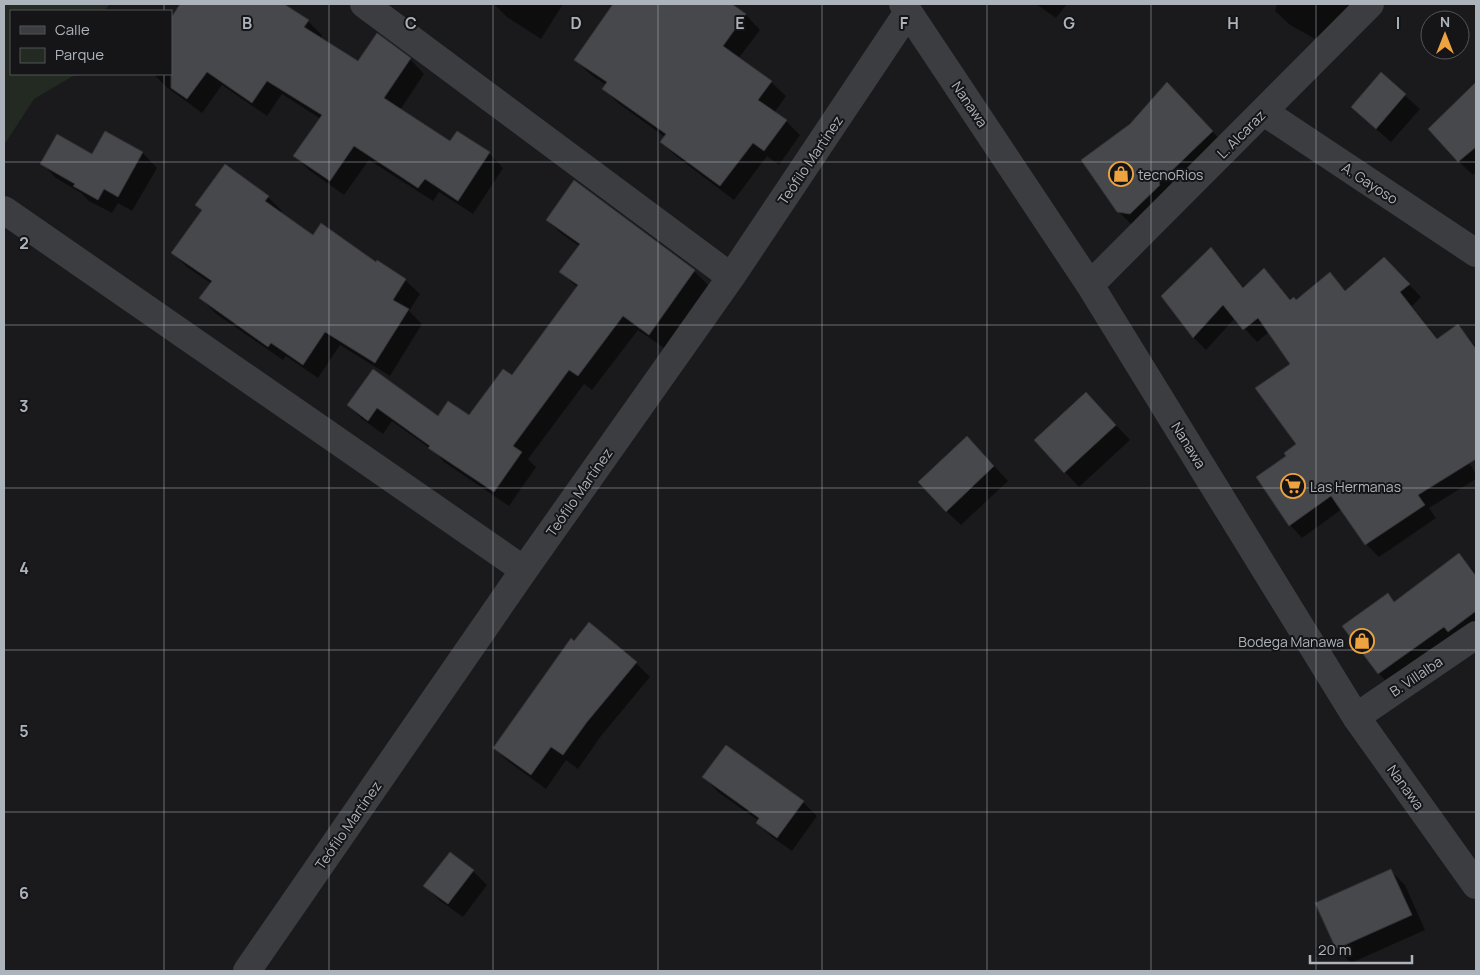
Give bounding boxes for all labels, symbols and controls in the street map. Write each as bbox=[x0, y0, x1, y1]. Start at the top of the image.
legend bbox=[10, 10, 172, 75]
north arrow bbox=[1420, 10, 1470, 60]
text: B bbox=[242, 12, 252, 34]
text: C bbox=[405, 12, 417, 34]
text: D bbox=[570, 12, 582, 34]
text: E bbox=[735, 12, 745, 34]
text: F bbox=[900, 12, 909, 34]
text: G bbox=[1063, 12, 1075, 34]
text: H bbox=[1227, 12, 1239, 34]
text: I bbox=[1396, 12, 1400, 34]
text: N bbox=[1440, 12, 1450, 31]
text: Calle bbox=[55, 19, 90, 40]
text: Parque bbox=[55, 44, 104, 65]
street label: Nanawa bbox=[948, 77, 992, 131]
street label: L. Alcaraz bbox=[1213, 106, 1269, 162]
street label: Teófilo Martínez bbox=[773, 112, 847, 208]
street label: A. Gayoso bbox=[1338, 158, 1402, 208]
shop icon: tecnoRios bbox=[1108, 161, 1134, 187]
place label: tecnoRios bbox=[1138, 165, 1203, 184]
text: 2 bbox=[19, 232, 29, 254]
text: 3 bbox=[19, 395, 29, 417]
street label: Nanawa bbox=[1167, 418, 1211, 472]
street label: Teófilo Martínez bbox=[541, 444, 617, 540]
supermarket icon: Las Hermanas bbox=[1280, 473, 1306, 499]
place label: Las Hermanas bbox=[1310, 477, 1401, 496]
text: 4 bbox=[19, 557, 29, 579]
shop icon: Bodega Manawa bbox=[1349, 628, 1375, 654]
place label: Bodega Manawa bbox=[1238, 632, 1344, 651]
street label: B. Villalba bbox=[1386, 651, 1446, 701]
text: 5 bbox=[19, 720, 29, 742]
street label: Nanawa bbox=[1383, 761, 1429, 813]
street label: Teófilo Martínez bbox=[310, 777, 386, 873]
text: 6 bbox=[19, 882, 29, 904]
scale bar bbox=[1310, 932, 1412, 964]
text: 20 m bbox=[1318, 939, 1351, 960]

